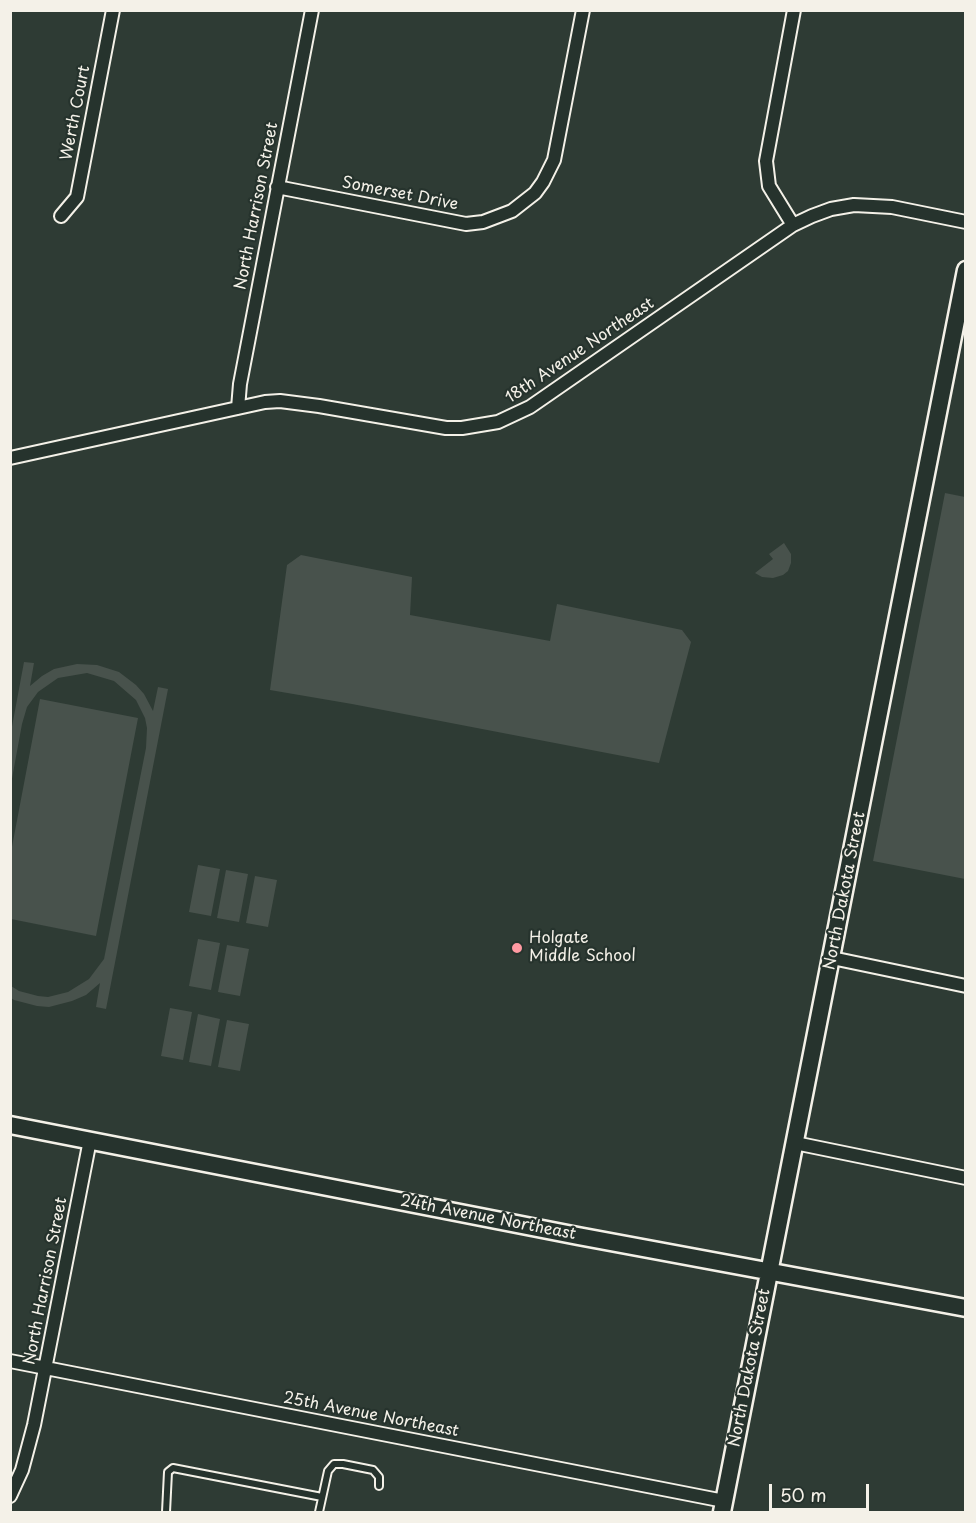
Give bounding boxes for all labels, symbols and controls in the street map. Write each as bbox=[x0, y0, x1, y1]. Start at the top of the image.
street label: Werth Court bbox=[57, 64, 95, 162]
street label: North Harrison Street bbox=[231, 121, 283, 291]
street label: Somerset Drive bbox=[340, 173, 460, 215]
street label: 18th Avenue Northeast bbox=[502, 294, 658, 408]
street label: North Dakota Street bbox=[820, 810, 870, 972]
place label: Holgate Middle School bbox=[529, 929, 636, 967]
marker: Holgate Middle School bbox=[510, 941, 524, 955]
street label: 24th Avenue Northeast bbox=[399, 1192, 577, 1244]
street label: North Harrison Street bbox=[20, 1196, 72, 1366]
street label: North Dakota Street bbox=[725, 1287, 775, 1449]
street label: 25th Avenue Northeast bbox=[282, 1389, 460, 1441]
scale bar bbox=[772, 1472, 872, 1510]
text: 50 m bbox=[780, 1481, 827, 1508]

